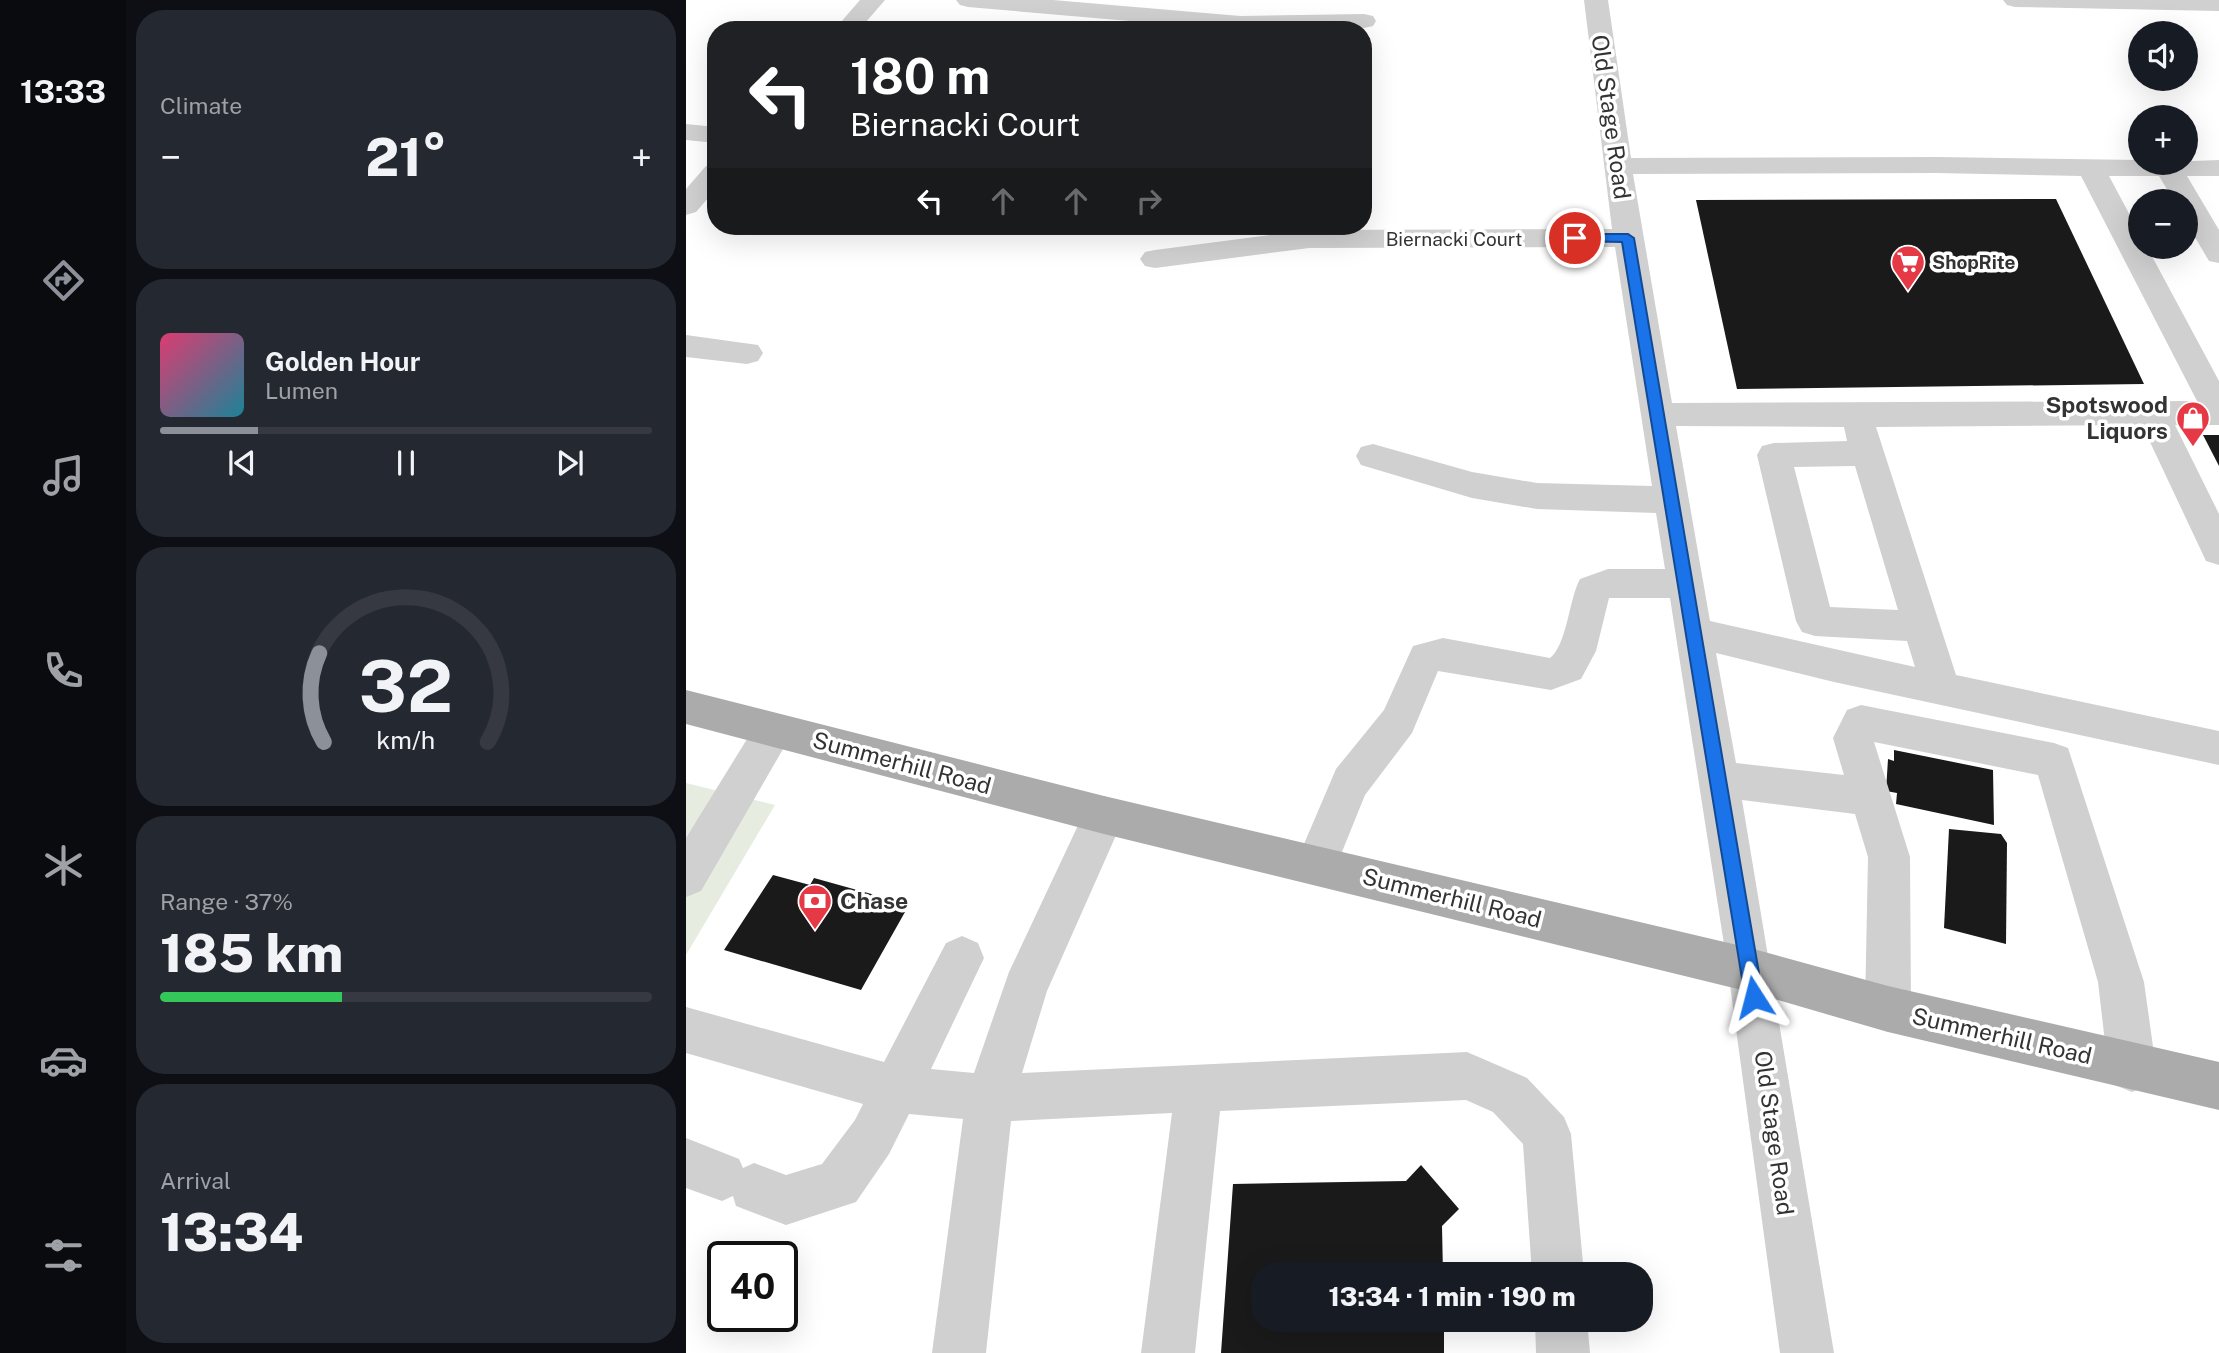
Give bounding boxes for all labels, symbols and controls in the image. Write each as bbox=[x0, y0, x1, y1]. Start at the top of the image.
map controls bbox=[2128, 21, 2198, 259]
button: sound bbox=[2128, 21, 2198, 91]
street label: Old Stage Road bbox=[1587, 33, 1636, 201]
text: 180 m bbox=[850, 47, 990, 105]
icon: left bbox=[735, 49, 826, 140]
text: 13:33 bbox=[20, 73, 106, 110]
text: Climate bbox=[160, 92, 242, 119]
button: + bbox=[2128, 105, 2198, 175]
text: Biernacki Court bbox=[850, 106, 1080, 143]
text: 21° bbox=[365, 127, 447, 188]
text: − bbox=[160, 135, 181, 180]
text: + bbox=[631, 135, 652, 180]
icon: left bbox=[911, 182, 949, 220]
icon: ahead bbox=[984, 182, 1022, 220]
icon: ahead bbox=[1057, 182, 1095, 220]
icon: right bbox=[1130, 182, 1168, 220]
button: − bbox=[2128, 189, 2198, 259]
pin bbox=[1545, 208, 1605, 268]
icon: arrive bbox=[1556, 219, 1594, 257]
street label: Biernacki Court bbox=[1386, 228, 1522, 250]
supermarket icon: ShopRite bbox=[1889, 243, 1927, 292]
place label: ShopRite bbox=[1932, 251, 2015, 273]
icon: directions bbox=[39, 256, 88, 305]
text: Golden Hour bbox=[265, 346, 420, 377]
text: Lumen bbox=[265, 377, 338, 404]
place label: Spotswood Liquors bbox=[2045, 391, 2168, 444]
shop icon: Spotswood Liquors bbox=[2174, 399, 2212, 448]
icon: previous bbox=[223, 444, 261, 482]
icon: pause bbox=[387, 444, 425, 482]
icon: next bbox=[551, 444, 589, 482]
icon: music bbox=[39, 451, 88, 500]
text: 32 bbox=[359, 644, 453, 729]
icon: phone bbox=[39, 646, 88, 695]
text: km/h bbox=[377, 725, 435, 755]
street label: Summerhill Road bbox=[810, 726, 994, 799]
icon: climate bbox=[39, 841, 88, 890]
street label: Summerhill Road bbox=[1360, 862, 1544, 933]
bank icon: Chase bbox=[796, 882, 834, 931]
place label: Chase bbox=[840, 887, 908, 914]
text: Range · 37% bbox=[160, 888, 293, 915]
text: 185 km bbox=[160, 923, 343, 984]
position arrow bbox=[1717, 960, 1791, 1034]
street label: Summerhill Road bbox=[1910, 1002, 2095, 1069]
icon: car bbox=[39, 1036, 88, 1085]
street label: Old Stage Road bbox=[1750, 1049, 1799, 1217]
text: Arrival bbox=[160, 1167, 231, 1194]
text: 13:34 bbox=[160, 1202, 303, 1263]
icon: filters bbox=[39, 1231, 88, 1280]
speed limit sign: 40 bbox=[707, 1241, 798, 1332]
text: 13:34 · 1 min · 190 m bbox=[1328, 1281, 1576, 1312]

